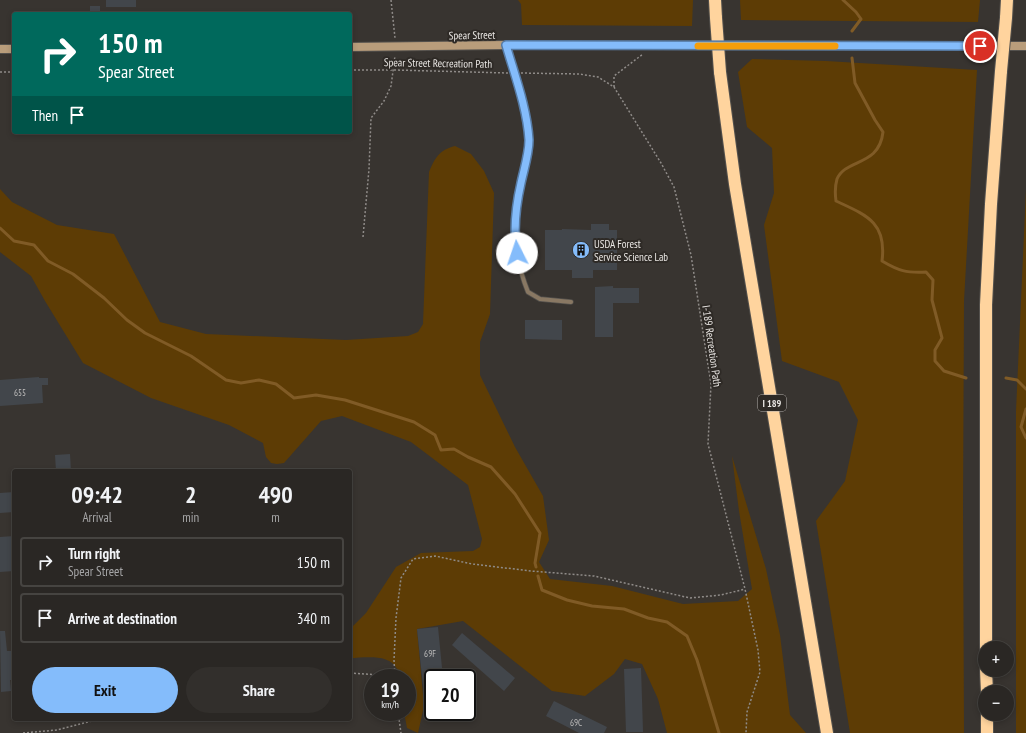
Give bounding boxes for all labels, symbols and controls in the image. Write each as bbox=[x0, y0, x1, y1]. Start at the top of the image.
text: 150 m bbox=[98, 24, 162, 61]
icon: right bbox=[32, 28, 84, 80]
street label: Spear Street bbox=[449, 28, 495, 42]
pin bbox=[963, 29, 997, 63]
icon: arrive bbox=[969, 35, 991, 57]
street label: Spear Street Recreation Path bbox=[384, 55, 492, 71]
text: Spear Street bbox=[98, 60, 174, 83]
icon: arrive bbox=[66, 104, 88, 126]
text: Then bbox=[32, 106, 58, 125]
position arrow bbox=[496, 232, 538, 274]
place label: USDA Forest Service Science Lab bbox=[594, 237, 668, 264]
building icon: USDA Forest Service Science Lab bbox=[571, 240, 591, 260]
street label: I-189 Recreation Path bbox=[699, 304, 725, 388]
house number: 655 bbox=[14, 387, 26, 398]
road number: I 189 bbox=[758, 395, 786, 411]
text: 09:42 bbox=[71, 479, 123, 510]
text: 2 bbox=[185, 479, 196, 510]
text: 490 bbox=[258, 479, 293, 510]
text: Arrival bbox=[82, 509, 112, 526]
text: min bbox=[182, 509, 199, 526]
text: m bbox=[271, 509, 280, 526]
text: Turn right bbox=[68, 544, 120, 563]
icon: right bbox=[34, 551, 56, 573]
text: 150 m bbox=[297, 553, 330, 572]
text: Spear Street bbox=[68, 563, 123, 580]
icon: arrive bbox=[34, 607, 56, 629]
text: Arrive at destination bbox=[68, 609, 177, 628]
text: 340 m bbox=[297, 609, 330, 628]
map controls bbox=[978, 641, 1014, 721]
button: + bbox=[978, 641, 1014, 677]
house number: 69F bbox=[424, 648, 436, 659]
button: Exit bbox=[32, 667, 178, 713]
button: Share bbox=[186, 667, 332, 713]
speed limit sign: 20 bbox=[424, 669, 476, 721]
text: 19 bbox=[380, 677, 400, 703]
button: − bbox=[978, 685, 1014, 721]
text: km/h bbox=[381, 698, 399, 711]
house number: 69C bbox=[570, 717, 582, 728]

